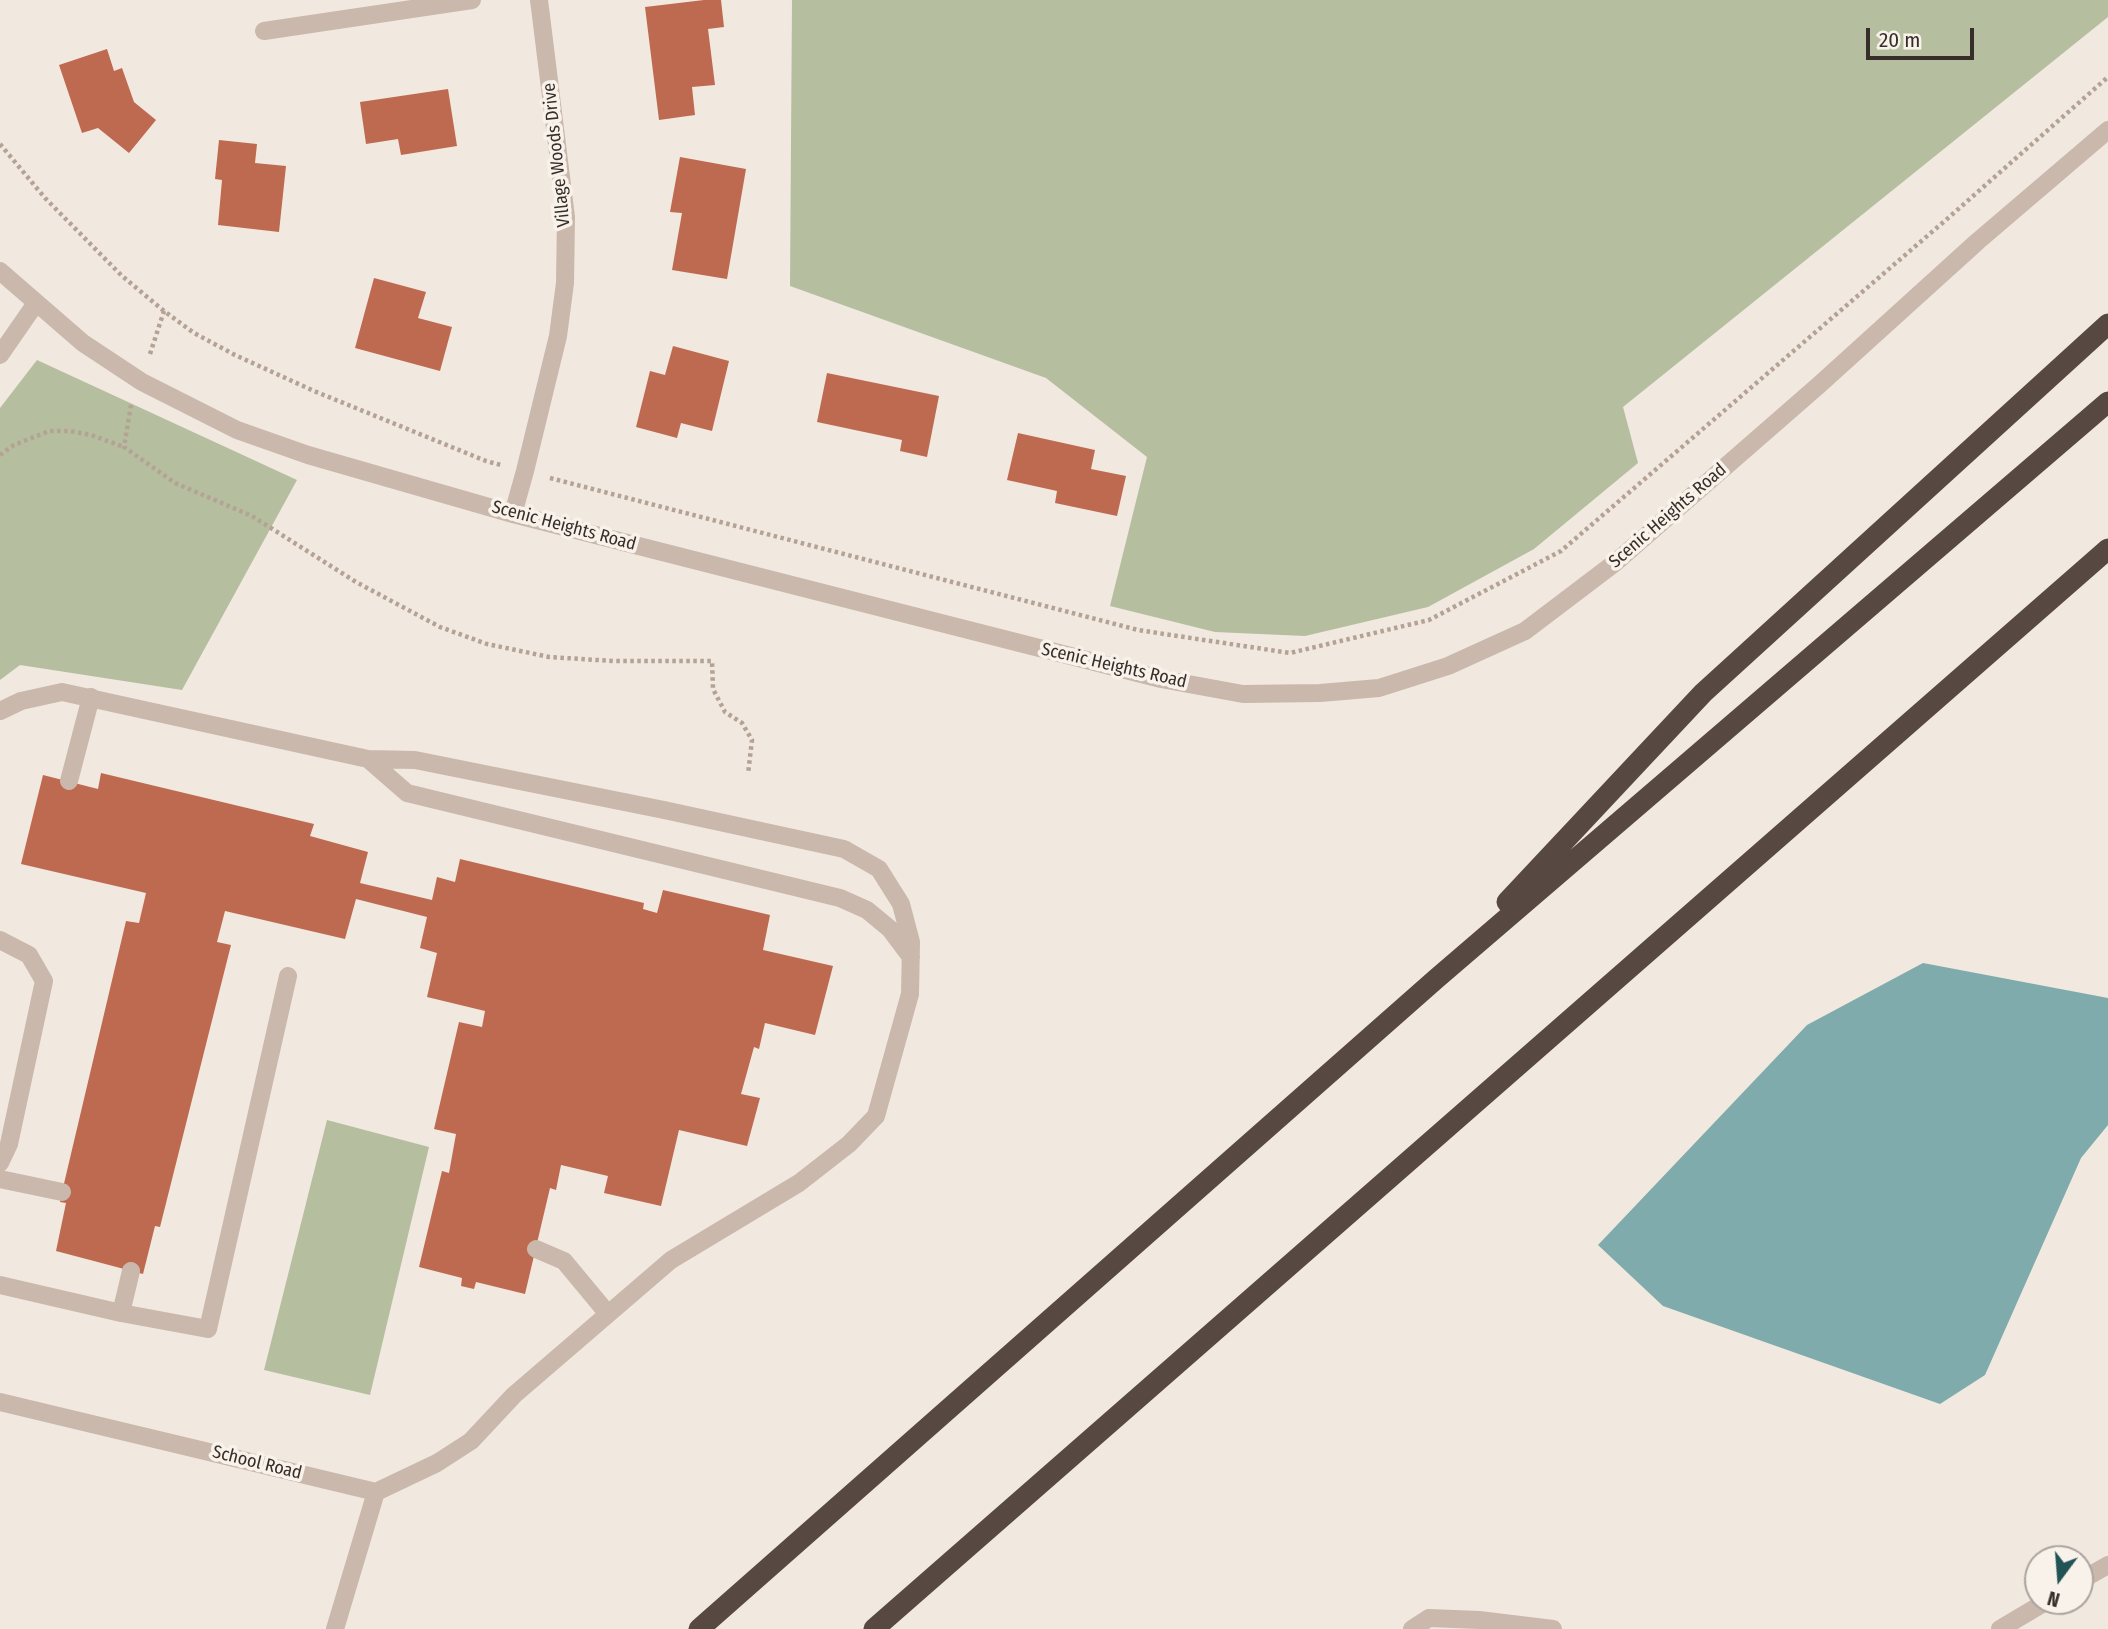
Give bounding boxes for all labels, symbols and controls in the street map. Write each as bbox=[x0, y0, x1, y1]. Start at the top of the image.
scale bar bbox=[1870, 14, 1979, 58]
text: 20 m bbox=[1879, 27, 1920, 53]
street label: Village Woods Drive bbox=[539, 82, 575, 228]
street label: Scenic Heights Road bbox=[1605, 459, 1731, 573]
street label: Scenic Heights Road bbox=[489, 496, 639, 556]
street label: Scenic Heights Road bbox=[1039, 639, 1189, 693]
street label: School Road bbox=[210, 1441, 304, 1485]
north arrow bbox=[2024, 1545, 2094, 1615]
text: N bbox=[2045, 1586, 2062, 1611]

